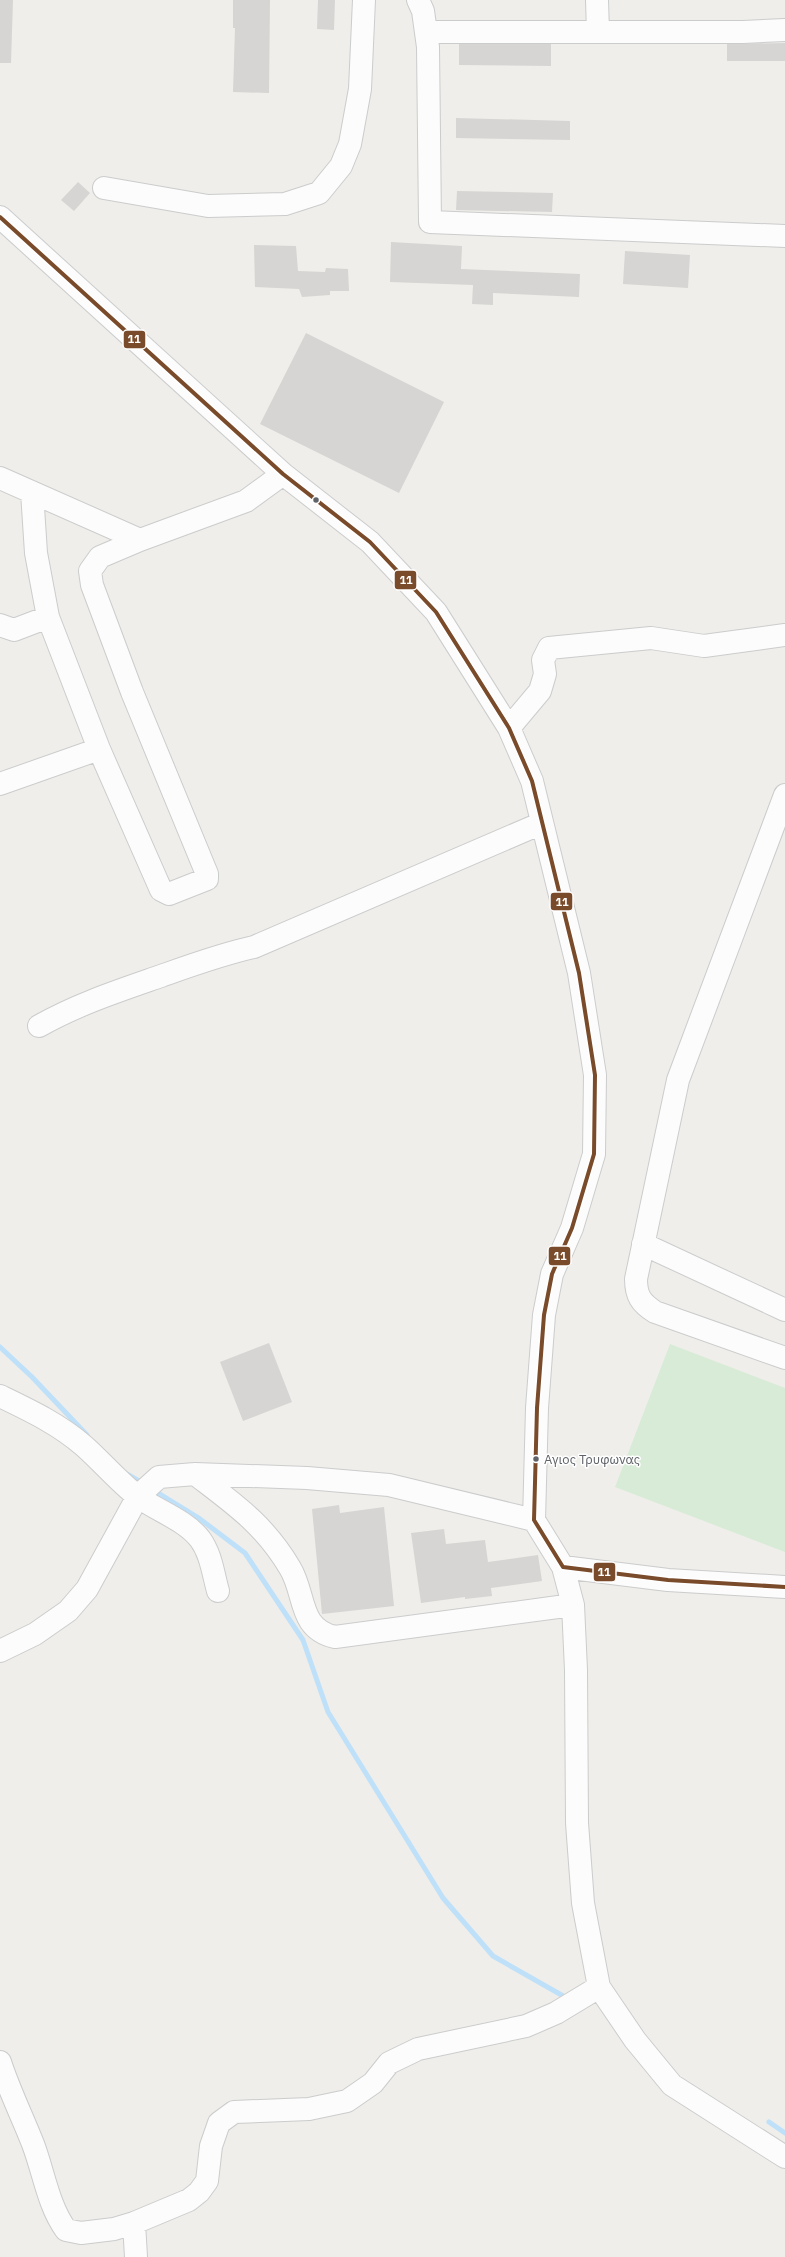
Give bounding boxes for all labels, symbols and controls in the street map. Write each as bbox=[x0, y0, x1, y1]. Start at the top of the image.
line badge: 11 bbox=[123, 330, 146, 349]
text: 11 bbox=[127, 332, 141, 346]
unlabelled marker bbox=[311, 495, 321, 505]
line badge: 11 bbox=[394, 570, 417, 590]
text: 11 bbox=[399, 573, 413, 587]
line badge: 11 bbox=[550, 892, 573, 911]
text: 11 bbox=[555, 895, 569, 909]
line badge: 11 bbox=[548, 1246, 571, 1266]
text: 11 bbox=[553, 1249, 567, 1263]
place label: Αγιος Τρυφωνας bbox=[544, 1451, 640, 1468]
marker: Αγιος Τρυφωνας bbox=[531, 1454, 541, 1464]
line badge: 11 bbox=[593, 1562, 616, 1582]
text: 11 bbox=[597, 1565, 611, 1579]

